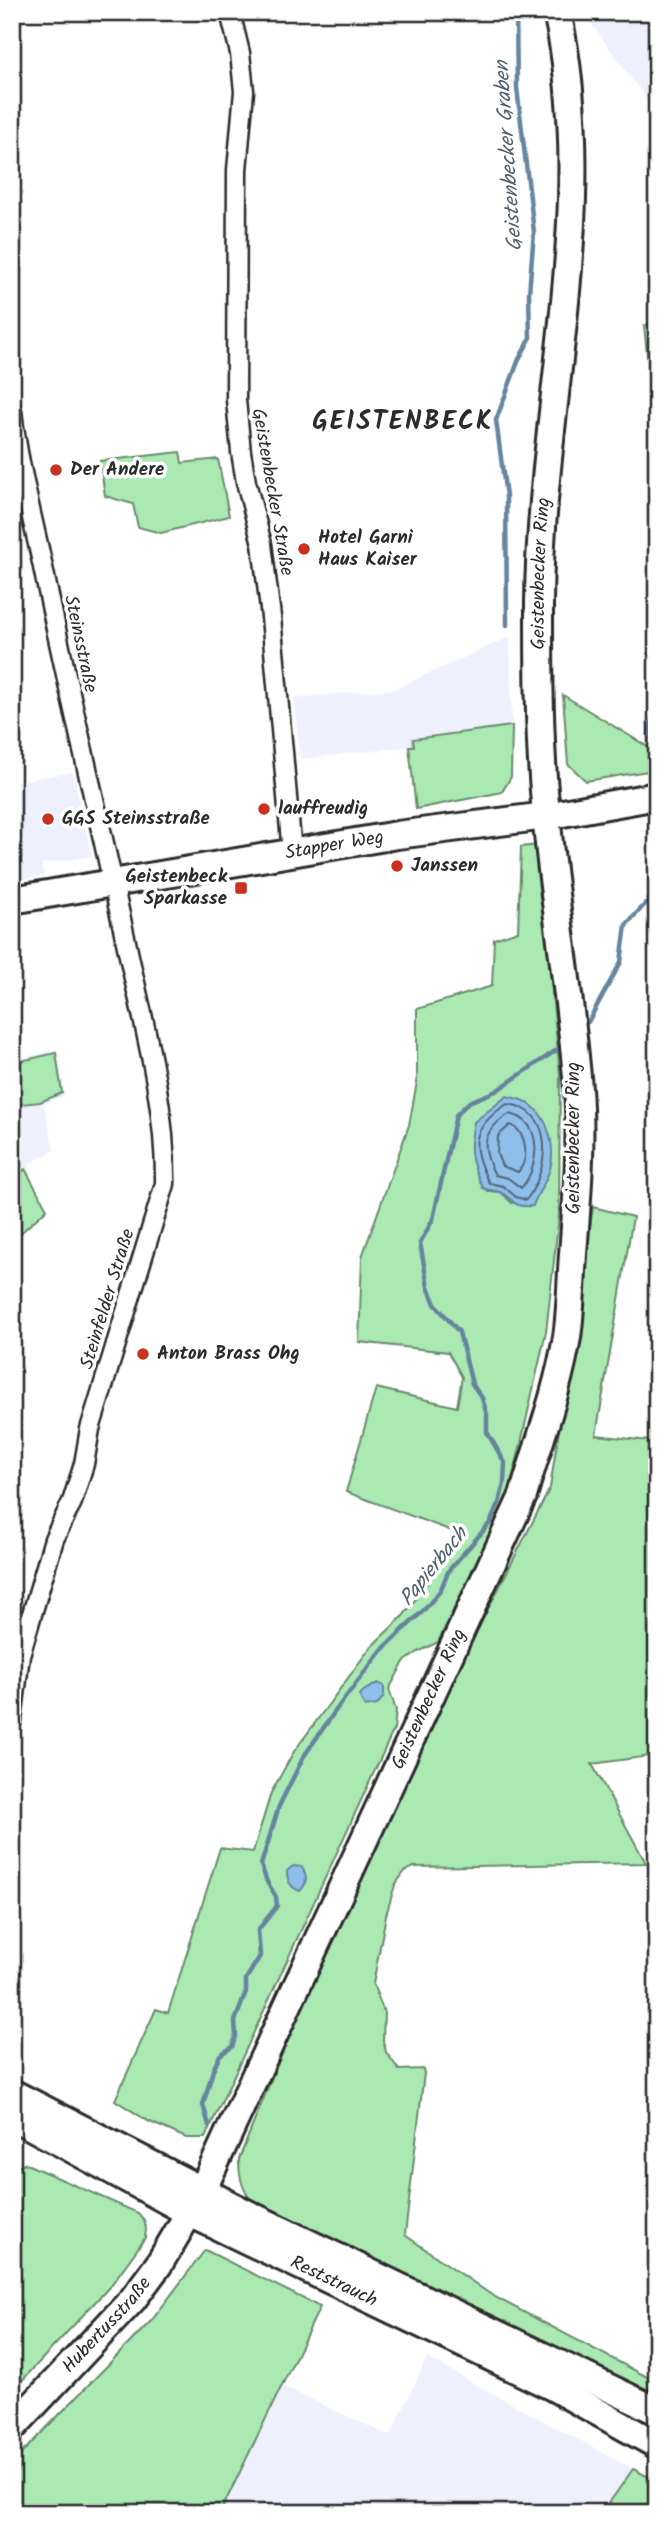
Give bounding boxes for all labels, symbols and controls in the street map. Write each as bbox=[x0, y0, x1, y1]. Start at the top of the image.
water label: Geistenbecker Graben bbox=[486, 58, 532, 252]
district label: GEISTENBECK bbox=[312, 401, 494, 443]
street label: Geistenbecker Straße bbox=[243, 406, 302, 578]
place label: Der Andere bbox=[70, 455, 164, 485]
marker: Der Andere bbox=[48, 462, 64, 478]
street label: Geistenbecker Ring bbox=[524, 496, 559, 649]
place label: Hotel Garni Haus Kaiser bbox=[318, 523, 418, 575]
marker: Hotel Garni Haus Kaiser bbox=[296, 541, 312, 557]
street label: Steinsstraße bbox=[55, 592, 105, 696]
place label: lauffreudig bbox=[278, 794, 368, 824]
marker: lauffreudig bbox=[256, 801, 272, 817]
place label: GGS Steinsstraße bbox=[62, 804, 210, 834]
marker: GGS Steinsstraße bbox=[40, 811, 56, 827]
street label: Stapper Weg bbox=[283, 822, 386, 869]
place label: Janssen bbox=[411, 851, 478, 881]
marker: Janssen bbox=[389, 858, 405, 874]
place label: Geistenbeck Sparkasse bbox=[126, 862, 228, 914]
marker: Geistenbeck Sparkasse bbox=[233, 880, 249, 896]
street label: Geistenbecker Ring bbox=[559, 1062, 589, 1214]
street label: Steinfelder Straße bbox=[72, 1225, 144, 1373]
place label: Anton Brass Ohg bbox=[157, 1339, 300, 1369]
marker: Anton Brass Ohg bbox=[135, 1346, 151, 1362]
water label: Papierbach bbox=[392, 1519, 478, 1614]
street label: Geistenbecker Ring bbox=[384, 1624, 475, 1774]
street label: Reststrauch bbox=[285, 2248, 382, 2316]
street label: Hubertusstraße bbox=[55, 2270, 160, 2381]

